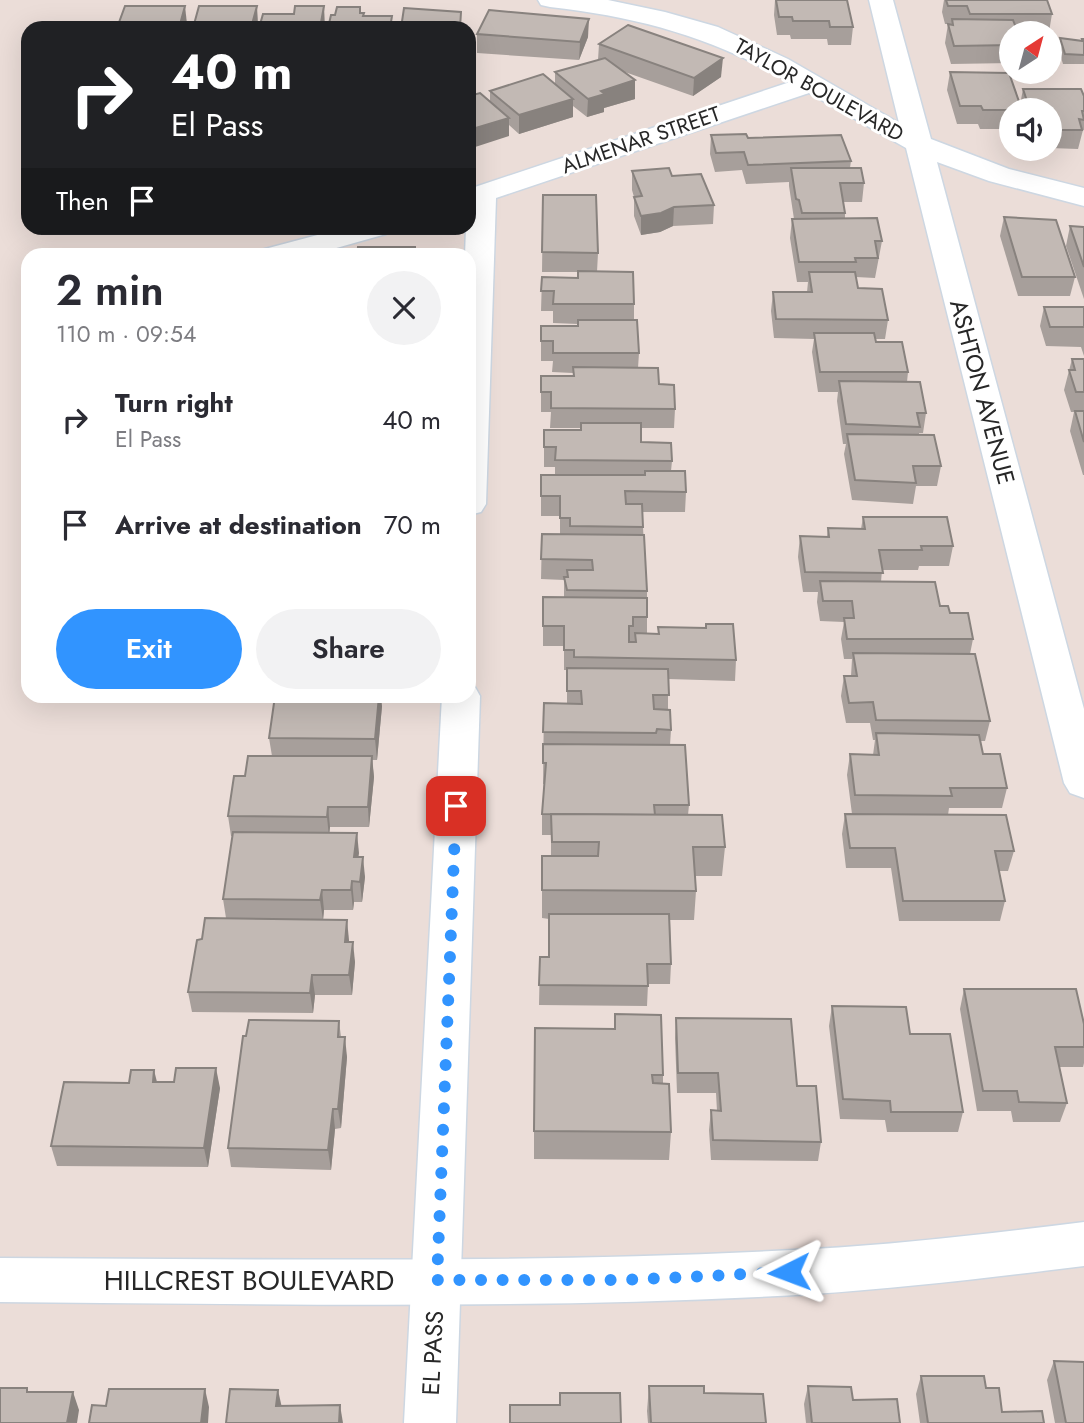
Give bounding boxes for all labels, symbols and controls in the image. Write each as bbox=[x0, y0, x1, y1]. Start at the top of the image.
north arrow bbox=[999, 21, 1062, 84]
map controls bbox=[999, 21, 1062, 161]
street label: TAYLOR BOULEVARD bbox=[729, 31, 909, 149]
text: 40 m bbox=[171, 37, 293, 107]
icon: right bbox=[56, 49, 147, 140]
button: sound bbox=[999, 98, 1062, 161]
street label: ALMENAR STREET bbox=[558, 99, 725, 181]
text: El Pass bbox=[171, 102, 263, 148]
text: Then bbox=[56, 182, 109, 220]
icon: arrive bbox=[123, 182, 161, 220]
text: 2 min bbox=[56, 260, 164, 321]
button: close bbox=[367, 271, 441, 345]
street label: ASHTON AVENUE bbox=[941, 295, 1024, 488]
text: 110 m · 09:54 bbox=[56, 317, 196, 351]
text: Turn right bbox=[115, 384, 233, 422]
icon: right bbox=[56, 401, 94, 439]
text: 40 m bbox=[382, 401, 441, 439]
text: El Pass bbox=[115, 422, 181, 456]
icon: arrive bbox=[56, 506, 94, 544]
text: Arrive at destination bbox=[115, 506, 362, 544]
text: 70 m bbox=[384, 506, 441, 544]
button: Exit bbox=[56, 609, 242, 689]
button: Share bbox=[256, 609, 441, 689]
pin bbox=[426, 776, 486, 836]
icon: arrive bbox=[437, 787, 475, 825]
position arrow bbox=[752, 1235, 826, 1309]
street label: HILLCREST BOULEVARD bbox=[104, 1260, 394, 1301]
street label: EL PASS bbox=[413, 1310, 452, 1396]

